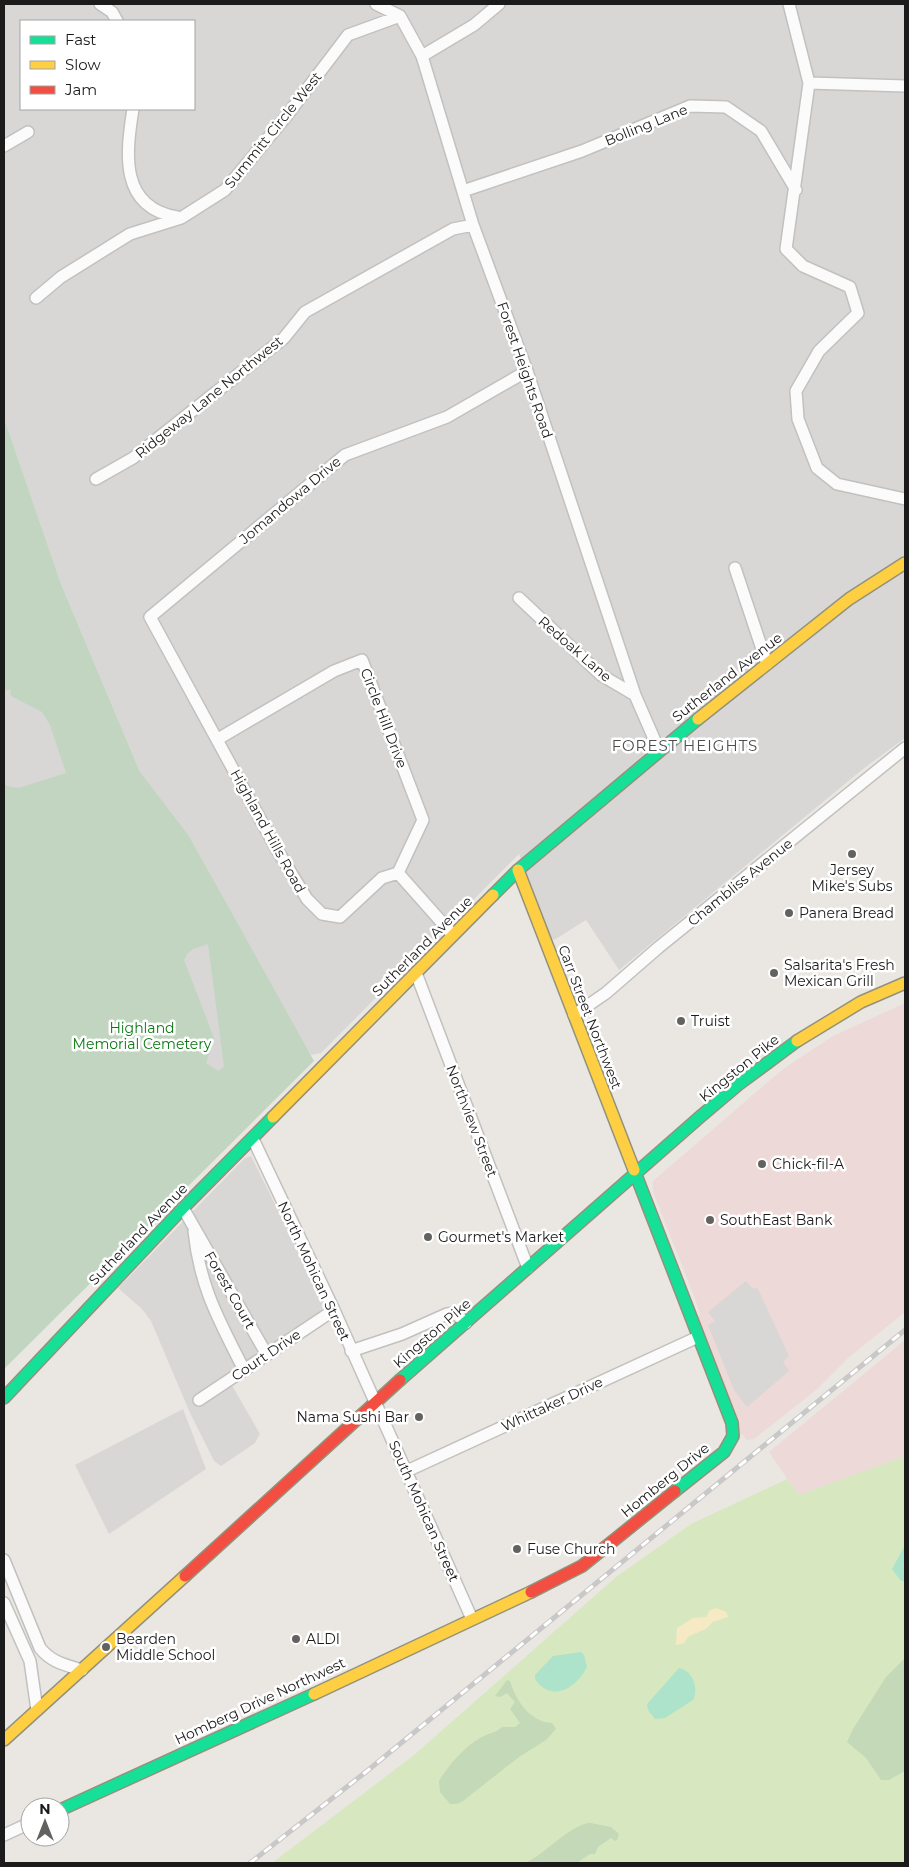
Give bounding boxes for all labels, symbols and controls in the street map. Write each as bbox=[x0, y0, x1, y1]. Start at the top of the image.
legend bbox=[20, 20, 195, 110]
text: Fast bbox=[65, 30, 96, 49]
text: Slow bbox=[65, 55, 101, 74]
street label: Summitt Circle West bbox=[220, 68, 326, 192]
text: Jam bbox=[64, 80, 97, 99]
street label: Bolling Lane bbox=[602, 100, 690, 150]
street label: Forest Heights Road bbox=[493, 300, 557, 440]
street label: Ridgeway Lane Northwest bbox=[132, 332, 287, 462]
street label: Jomandowa Drive bbox=[235, 452, 344, 548]
street label: Redoak Lane bbox=[535, 612, 615, 686]
street label: Sutherland Avenue bbox=[668, 628, 786, 726]
street label: Circle Hill Drive bbox=[357, 665, 411, 771]
district label: FOREST HEIGHTS bbox=[612, 736, 758, 755]
street label: Highland Hills Road bbox=[227, 766, 309, 896]
street label: Chambliss Avenue bbox=[684, 834, 796, 930]
marker: Jersey Mike's Subs bbox=[846, 848, 858, 860]
place label: Jersey Mike's Subs bbox=[812, 861, 893, 895]
street label: Sutherland Avenue bbox=[368, 892, 476, 1000]
place label: Panera Bread bbox=[799, 904, 894, 922]
marker: Panera Bread bbox=[783, 907, 795, 919]
street label: Carr Street Northwest bbox=[554, 942, 626, 1092]
place label: Salsarita's Fresh Mexican Grill bbox=[784, 956, 895, 990]
marker: Salsarita's Fresh Mexican Grill bbox=[768, 967, 780, 979]
place label: Truist bbox=[691, 1012, 730, 1030]
marker: Truist bbox=[675, 1015, 687, 1027]
park label: Highland Memorial Cemetery bbox=[73, 1019, 212, 1053]
street label: Kingston Pike bbox=[696, 1030, 782, 1106]
street label: Northview Street bbox=[442, 1062, 502, 1180]
place label: Chick-fil-A bbox=[772, 1155, 845, 1173]
marker: Chick-fil-A bbox=[756, 1158, 768, 1170]
street label: Sutherland Avenue bbox=[85, 1179, 191, 1289]
street label: North Mohican Street bbox=[274, 1198, 354, 1344]
place label: SouthEast Bank bbox=[720, 1211, 833, 1229]
marker: SouthEast Bank bbox=[704, 1214, 716, 1226]
place label: Gourmet's Market bbox=[438, 1228, 565, 1246]
marker: Gourmet's Market bbox=[422, 1231, 434, 1243]
street label: Forest Court bbox=[201, 1248, 260, 1332]
street label: Kingston Pike bbox=[389, 1294, 475, 1372]
street label: Court Drive bbox=[228, 1325, 304, 1385]
street label: Whittaker Drive bbox=[498, 1373, 606, 1435]
place label: Nama Sushi Bar bbox=[296, 1408, 409, 1426]
marker: Nama Sushi Bar bbox=[413, 1411, 425, 1423]
street label: South Mohican Street bbox=[385, 1438, 463, 1585]
street label: Homberg Drive bbox=[617, 1439, 713, 1521]
place label: Fuse Church bbox=[527, 1540, 615, 1558]
marker: Fuse Church bbox=[511, 1543, 523, 1555]
place label: Bearden Middle School bbox=[116, 1630, 215, 1664]
place label: ALDI bbox=[306, 1630, 340, 1648]
marker: ALDI bbox=[290, 1633, 302, 1645]
marker: Bearden Middle School bbox=[100, 1641, 112, 1653]
street label: Homberg Drive Northwest bbox=[172, 1653, 348, 1748]
north arrow bbox=[20, 1797, 70, 1847]
text: N bbox=[39, 1800, 51, 1818]

